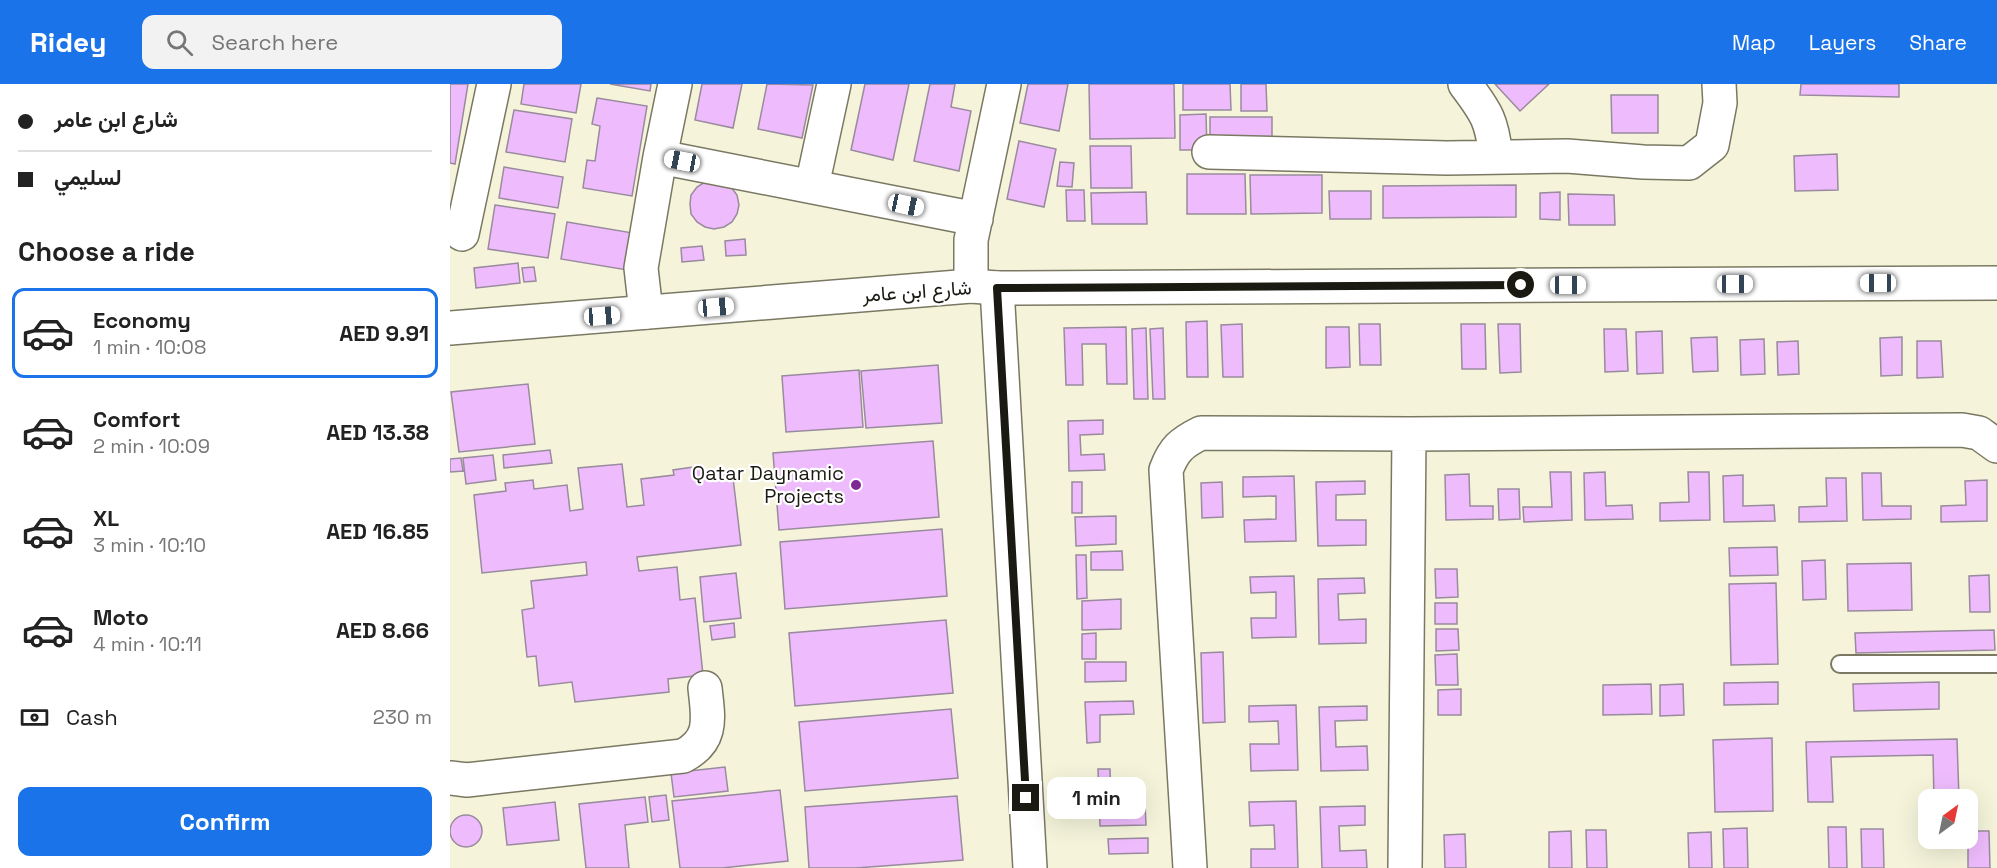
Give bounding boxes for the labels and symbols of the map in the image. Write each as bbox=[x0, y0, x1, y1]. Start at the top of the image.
car bbox=[663, 149, 701, 173]
car bbox=[887, 192, 925, 218]
route start bbox=[1507, 271, 1534, 298]
street label: شارع ابن عامر bbox=[860, 274, 973, 309]
car bbox=[1860, 274, 1896, 292]
car bbox=[1717, 275, 1753, 293]
car bbox=[1550, 276, 1586, 294]
car bbox=[697, 296, 735, 318]
car bbox=[583, 306, 621, 326]
place label: Qatar Daynamic Projects bbox=[692, 460, 844, 509]
marker: Qatar Daynamic Projects bbox=[849, 478, 863, 492]
callout: 1 min bbox=[1047, 777, 1146, 819]
route end bbox=[1012, 784, 1039, 811]
north arrow bbox=[1918, 789, 1978, 849]

